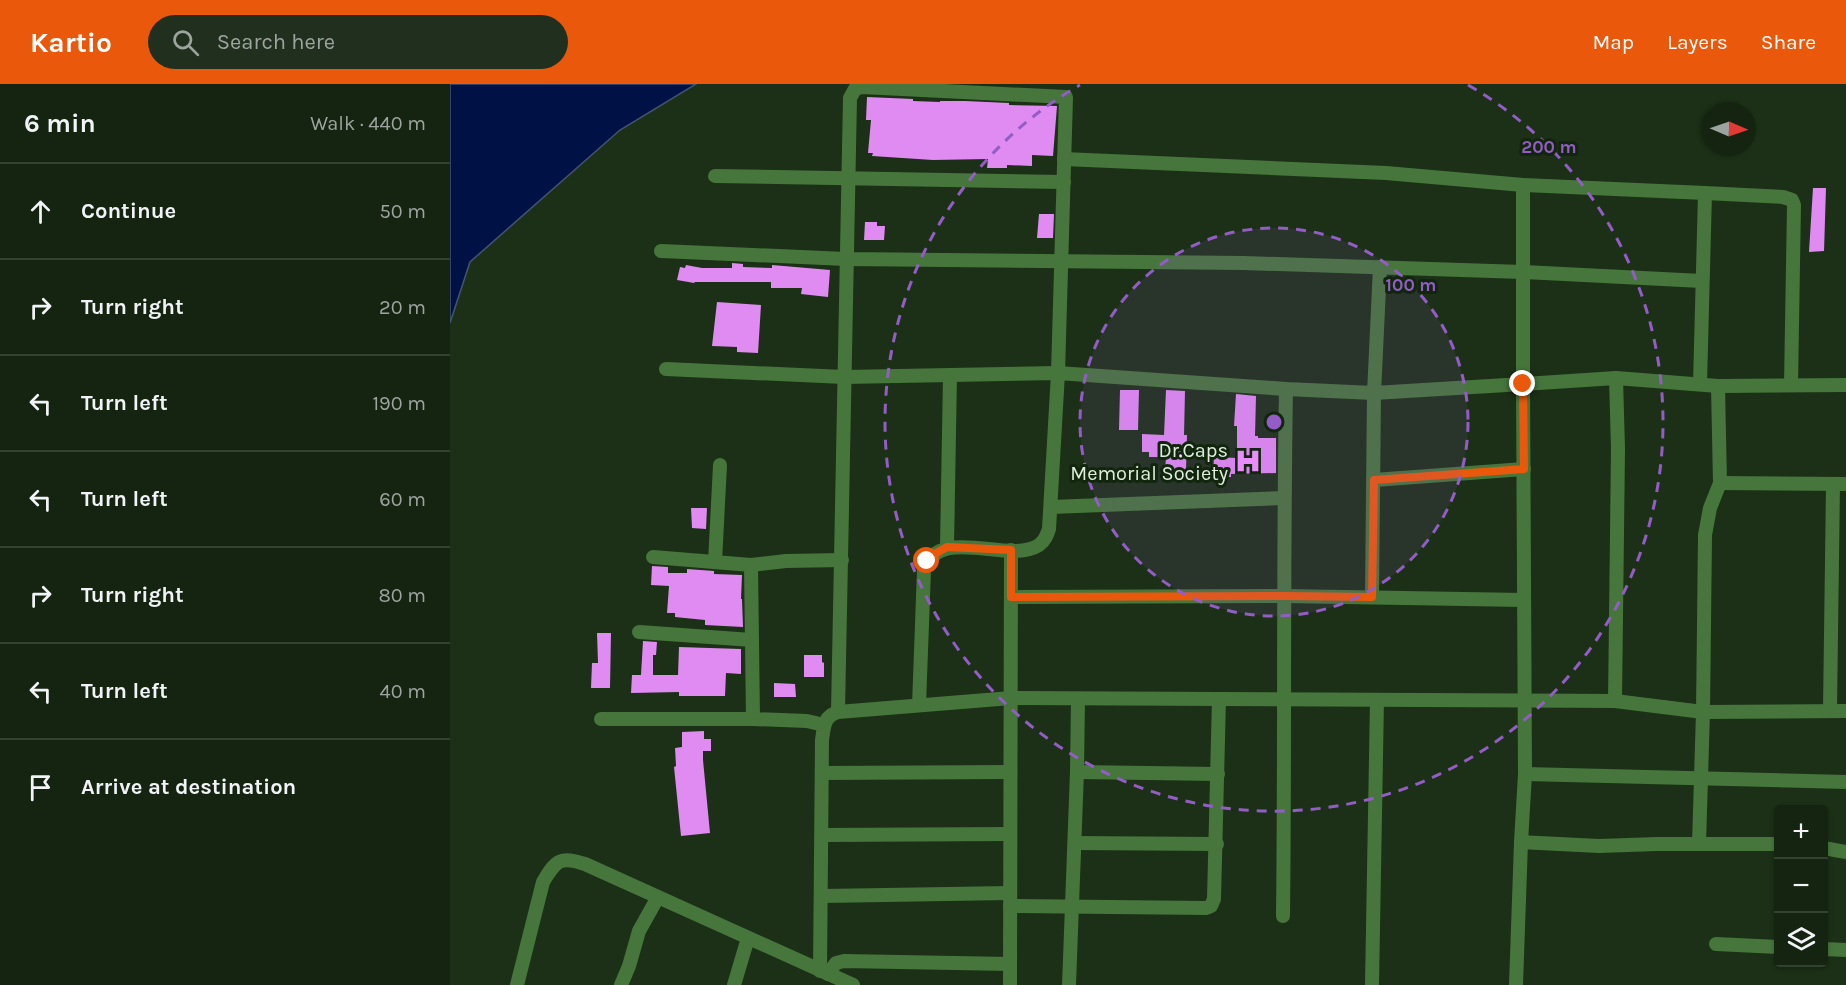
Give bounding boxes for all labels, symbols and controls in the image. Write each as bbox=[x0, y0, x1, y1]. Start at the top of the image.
search box bbox=[148, 15, 568, 69]
text: Kartio bbox=[30, 26, 112, 59]
icon: search bbox=[169, 26, 202, 59]
text: Search here bbox=[217, 29, 335, 55]
text: Map bbox=[1592, 30, 1634, 54]
text: Layers bbox=[1667, 30, 1728, 54]
text: Share bbox=[1761, 30, 1816, 54]
north arrow bbox=[1702, 102, 1756, 156]
text: 6 min bbox=[24, 108, 96, 139]
text: Walk · 440 m bbox=[310, 112, 426, 135]
text: 200 m bbox=[1521, 136, 1577, 158]
icon: ahead bbox=[24, 195, 57, 228]
text: Continue bbox=[81, 198, 176, 224]
text: 50 m bbox=[379, 200, 426, 223]
text: 100 m bbox=[1386, 274, 1436, 296]
icon: right bbox=[24, 291, 57, 324]
text: Turn right bbox=[81, 294, 184, 320]
text: 20 m bbox=[379, 296, 426, 319]
route end bbox=[1509, 370, 1535, 396]
icon: left bbox=[24, 387, 57, 420]
text: Turn left bbox=[81, 390, 168, 416]
text: 190 m bbox=[372, 392, 426, 415]
centre of rings bbox=[1264, 412, 1284, 432]
place label: Dr.Caps Memorial Society bbox=[1070, 439, 1228, 485]
hospital icon: Dr.Caps Memorial Society bbox=[1233, 446, 1263, 476]
icon: left bbox=[24, 483, 57, 516]
text: Turn left bbox=[81, 486, 168, 512]
text: 60 m bbox=[379, 488, 426, 511]
route start bbox=[913, 547, 939, 573]
icon: right bbox=[24, 579, 57, 612]
text: Turn right bbox=[81, 582, 184, 608]
text: 80 m bbox=[378, 584, 426, 607]
icon: left bbox=[24, 675, 57, 708]
text: Turn left bbox=[81, 678, 168, 704]
text: 40 m bbox=[380, 680, 426, 703]
icon: arrive bbox=[24, 771, 57, 804]
text: Arrive at destination bbox=[81, 774, 296, 800]
map controls bbox=[1774, 805, 1828, 967]
button: + bbox=[1774, 805, 1828, 859]
button: − bbox=[1774, 859, 1828, 913]
button: layers bbox=[1774, 913, 1828, 967]

